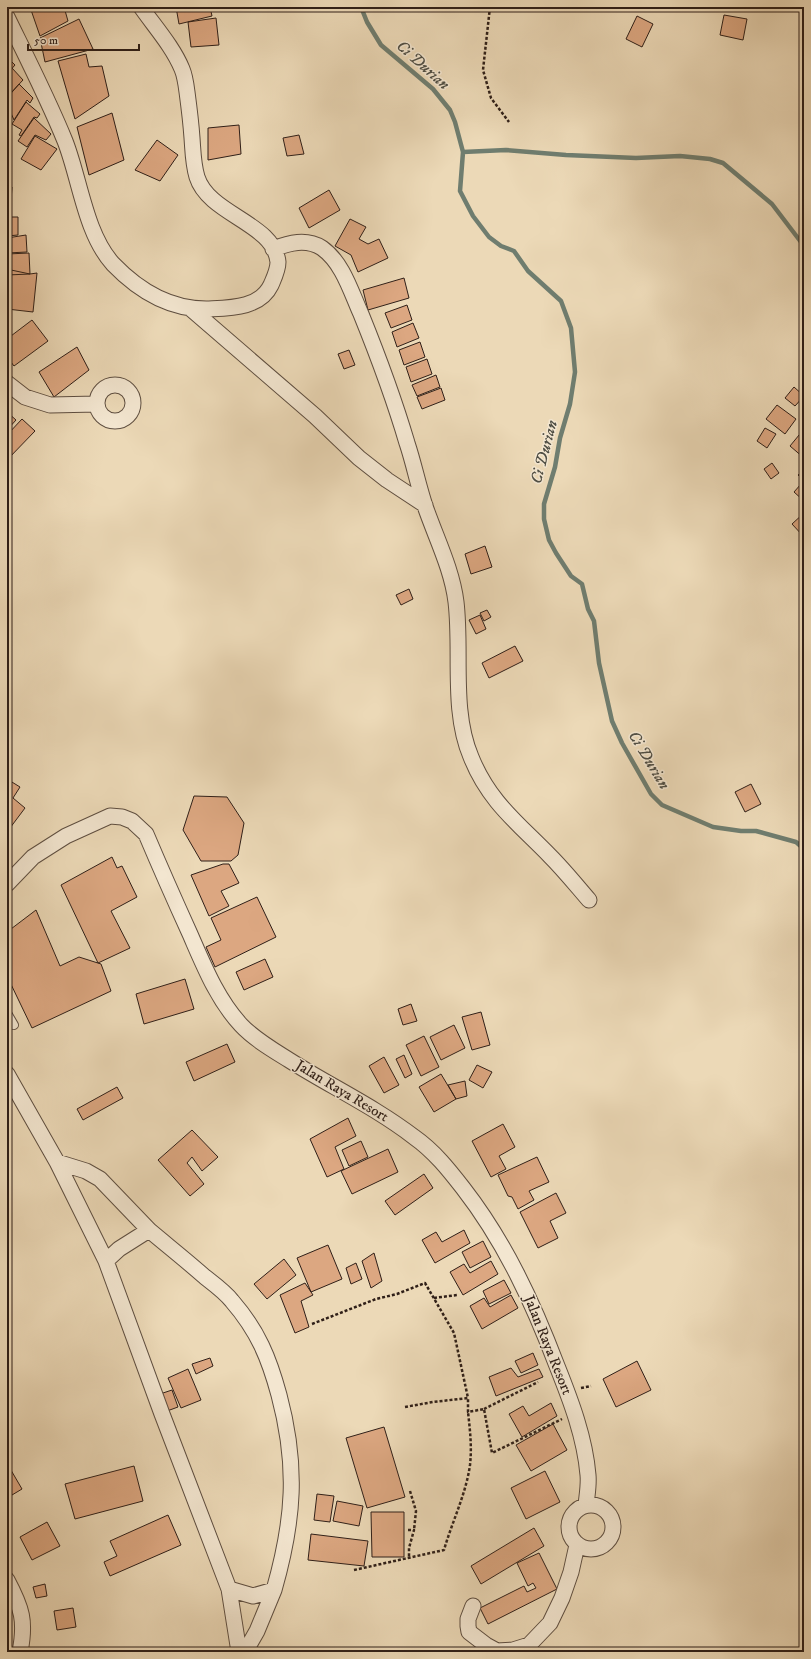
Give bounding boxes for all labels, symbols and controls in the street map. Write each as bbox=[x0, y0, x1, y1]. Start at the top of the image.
scale bar bbox=[28, 26, 139, 52]
text: 50 m bbox=[34, 33, 58, 48]
water label: Ci Durian bbox=[392, 36, 454, 94]
water label: Ci Durian bbox=[526, 418, 562, 486]
water label: Ci Durian bbox=[624, 727, 674, 793]
street label: Jalan Raya Resort bbox=[290, 1055, 392, 1126]
street label: Jalan Raya Resort bbox=[519, 1291, 577, 1398]

